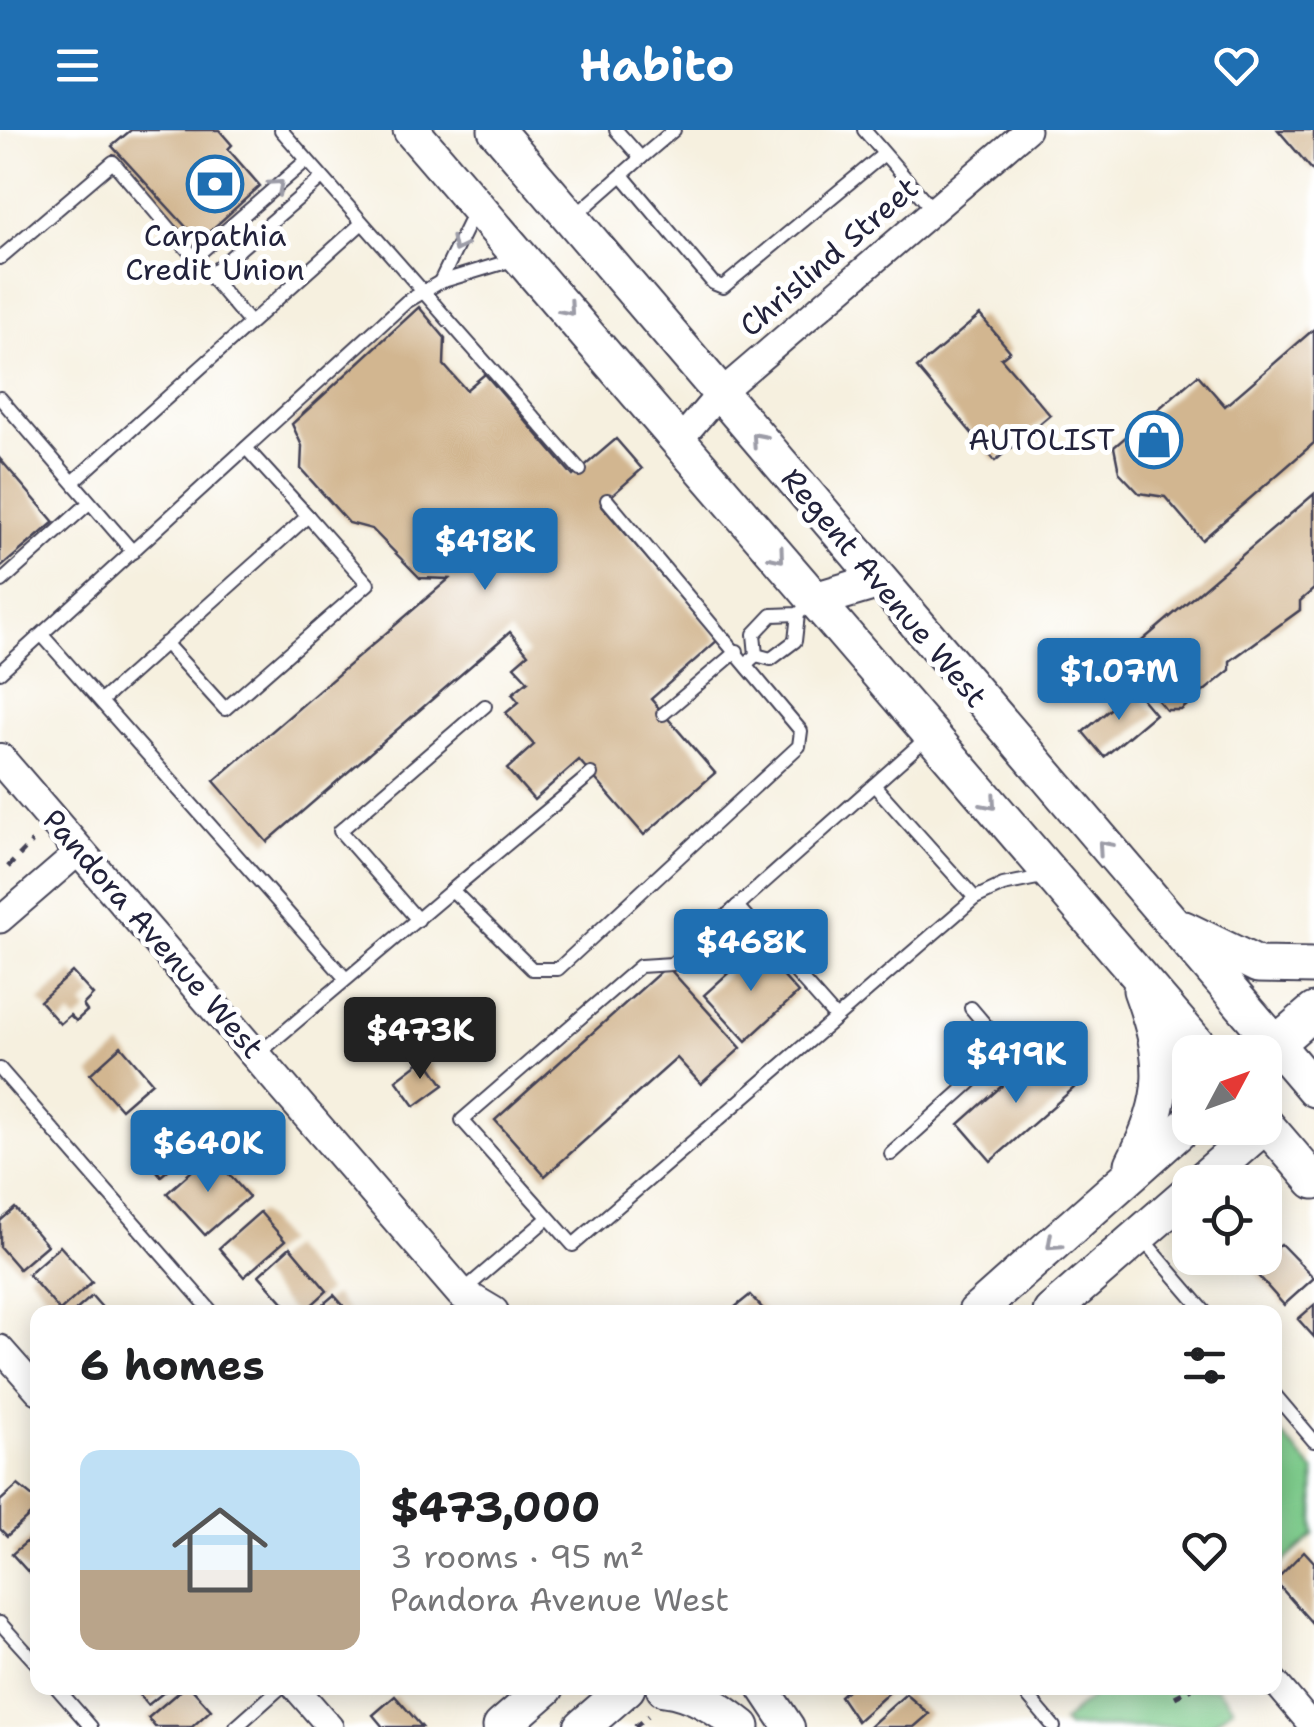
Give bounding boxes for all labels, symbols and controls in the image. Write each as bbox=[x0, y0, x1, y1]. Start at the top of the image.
text: Habito bbox=[579, 35, 735, 95]
icon: menu bbox=[50, 38, 105, 93]
icon: heart bbox=[1209, 38, 1264, 93]
bank icon: Carpathia Credit Union bbox=[185, 154, 245, 214]
street label: Chrislind Street bbox=[731, 168, 927, 346]
one-way arrow bbox=[266, 179, 284, 197]
place label: Carpathia Credit Union bbox=[125, 215, 305, 290]
one-way arrow bbox=[451, 235, 471, 253]
one-way arrow bbox=[556, 297, 574, 315]
shop icon: AUTOLIST bbox=[1124, 410, 1184, 470]
place label: AUTOLIST bbox=[968, 419, 1115, 460]
one-way arrow bbox=[751, 433, 769, 451]
street label: Regent Avenue West bbox=[772, 459, 997, 716]
pin: $418K bbox=[415, 508, 555, 593]
text: $418K bbox=[435, 519, 535, 562]
one-way arrow bbox=[766, 545, 784, 563]
pin: $1.07M bbox=[1038, 638, 1200, 723]
text: $1.07M bbox=[1059, 649, 1179, 692]
one-way arrow bbox=[978, 792, 996, 810]
street label: Pandora Avenue West bbox=[34, 800, 273, 1067]
one-way arrow bbox=[1098, 840, 1116, 858]
pin: $468K bbox=[681, 909, 821, 994]
text: $468K bbox=[696, 920, 806, 963]
pin: $473K bbox=[350, 997, 490, 1082]
text: $473K bbox=[366, 1008, 474, 1051]
pin: $419K bbox=[946, 1021, 1086, 1106]
text: $419K bbox=[966, 1032, 1066, 1075]
north arrow bbox=[1172, 1035, 1282, 1145]
map controls bbox=[1172, 1035, 1282, 1275]
pin: $640K bbox=[138, 1110, 278, 1195]
text: $640K bbox=[153, 1121, 263, 1164]
button: locate bbox=[1172, 1165, 1282, 1275]
one-way arrow bbox=[1046, 1231, 1065, 1249]
text: 6 homes bbox=[80, 1337, 265, 1393]
icon: filters bbox=[1177, 1338, 1232, 1393]
text: $473,000 bbox=[390, 1479, 600, 1535]
icon: home bbox=[160, 1490, 280, 1610]
icon: heart bbox=[1177, 1523, 1232, 1578]
text: 3 rooms · 95 m² bbox=[390, 1535, 644, 1578]
text: Pandora Avenue West bbox=[390, 1578, 729, 1621]

